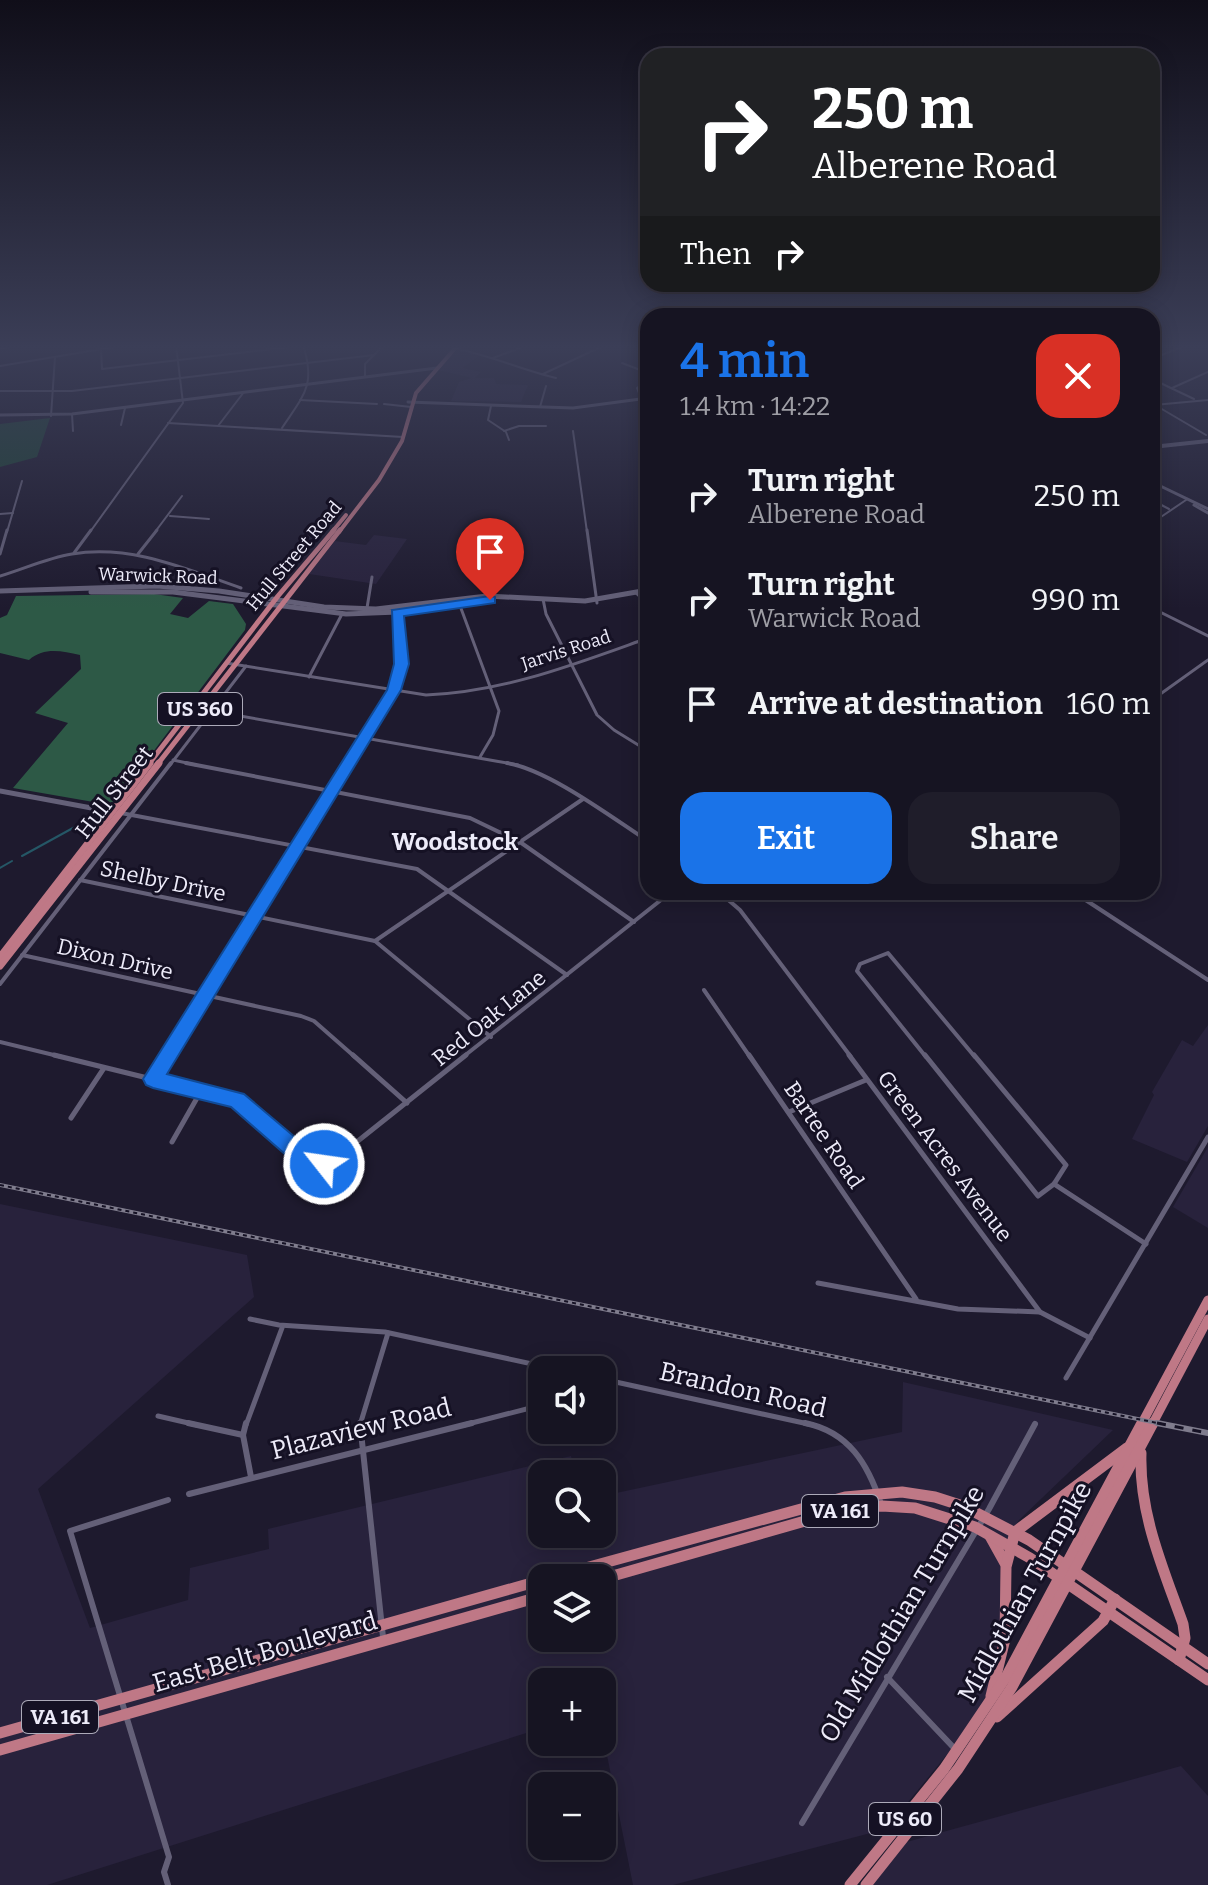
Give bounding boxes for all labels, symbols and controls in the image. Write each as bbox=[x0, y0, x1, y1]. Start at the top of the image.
text: 250 m bbox=[812, 76, 973, 143]
icon: right bbox=[680, 80, 784, 184]
text: Alberene Road bbox=[812, 144, 1057, 188]
icon: right bbox=[767, 232, 811, 276]
text: Then bbox=[680, 236, 751, 272]
text: 4 min bbox=[680, 332, 809, 390]
button: close bbox=[1036, 334, 1120, 418]
text: 1.4 km · 14:22 bbox=[680, 391, 830, 422]
text: Turn right bbox=[748, 463, 895, 499]
icon: right bbox=[680, 474, 724, 518]
text: 250 m bbox=[1034, 478, 1120, 514]
street label: Hull Street Road bbox=[242, 497, 346, 615]
text: Alberene Road bbox=[748, 499, 925, 530]
pin bbox=[456, 518, 524, 600]
icon: arrive bbox=[468, 530, 512, 574]
street label: Warwick Road bbox=[98, 563, 218, 589]
text: Turn right bbox=[748, 567, 895, 603]
icon: right bbox=[680, 578, 724, 622]
text: 990 m bbox=[1031, 582, 1120, 618]
text: Warwick Road bbox=[748, 603, 921, 634]
street label: Jarvis Road bbox=[518, 625, 614, 675]
icon: arrive bbox=[680, 682, 724, 726]
text: Arrive at destination bbox=[748, 686, 1043, 722]
text: 160 m bbox=[1067, 686, 1150, 722]
road number: US 360 bbox=[158, 693, 242, 725]
street label: Hull Street bbox=[69, 740, 159, 844]
button: Exit bbox=[680, 792, 892, 884]
button: Share bbox=[908, 792, 1120, 884]
district label: Woodstock bbox=[392, 828, 519, 856]
street label: Shelby Drive bbox=[98, 855, 228, 907]
street label: Dixon Drive bbox=[54, 933, 176, 985]
street label: Red Oak Lane bbox=[427, 964, 551, 1072]
street label: Green Acres Avenue bbox=[872, 1065, 1018, 1247]
street label: Bartee Road bbox=[778, 1076, 870, 1194]
position arrow bbox=[282, 1122, 366, 1206]
map controls bbox=[528, 1356, 616, 1860]
button: sound bbox=[528, 1356, 616, 1444]
street label: Brandon Road bbox=[656, 1356, 830, 1424]
street label: Plazaview Road bbox=[268, 1392, 454, 1466]
button: search bbox=[528, 1460, 616, 1548]
street label: Midlothian Turnpike bbox=[952, 1476, 1098, 1708]
street label: Old Midlothian Turnpike bbox=[813, 1480, 991, 1748]
road number: VA 161 bbox=[802, 1495, 878, 1527]
button: layers bbox=[528, 1564, 616, 1652]
street label: East Belt Boulevard bbox=[149, 1605, 381, 1699]
button: + bbox=[528, 1668, 616, 1756]
road number: VA 161 bbox=[22, 1701, 98, 1733]
button: − bbox=[528, 1772, 616, 1860]
road number: US 60 bbox=[869, 1803, 941, 1835]

